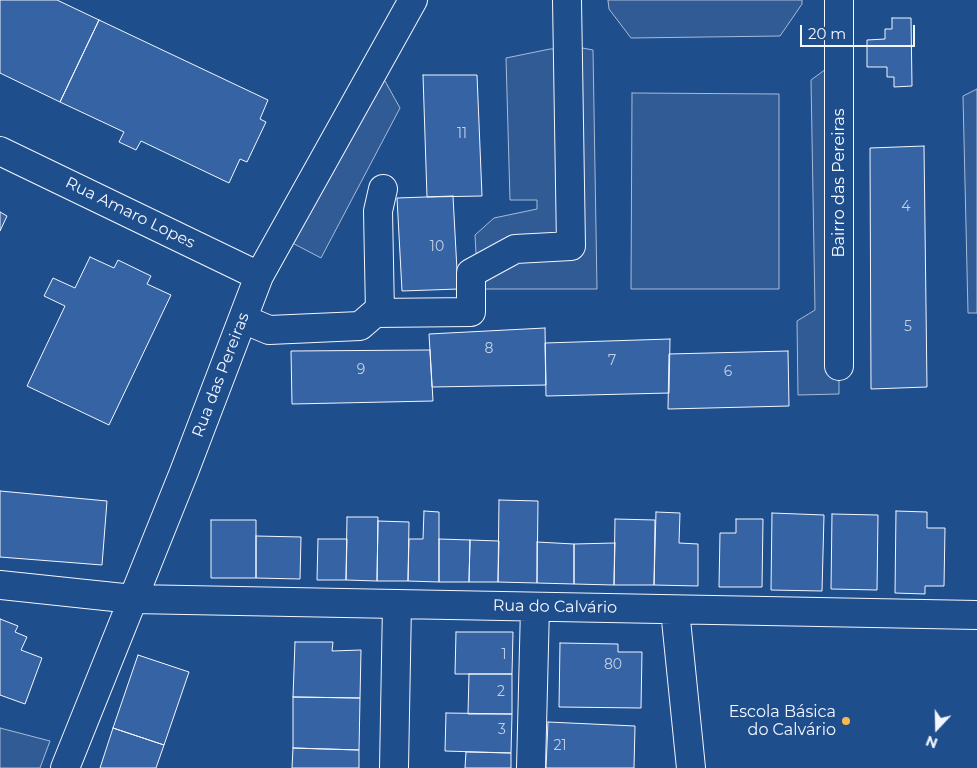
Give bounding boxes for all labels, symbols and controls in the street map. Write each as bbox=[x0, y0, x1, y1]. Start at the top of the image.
scale bar bbox=[802, 15, 917, 47]
text: 20 m bbox=[808, 24, 846, 43]
street label: Bairro das Pereiras bbox=[829, 109, 849, 257]
house number: 11 bbox=[457, 126, 467, 142]
street label: Rua Amaro Lopes bbox=[62, 173, 198, 253]
house number: 4 bbox=[901, 199, 911, 215]
house number: 10 bbox=[430, 239, 444, 255]
street label: Rua das Pereiras bbox=[188, 310, 254, 440]
house number: 5 bbox=[904, 319, 912, 335]
house number: 8 bbox=[485, 341, 493, 357]
house number: 7 bbox=[608, 353, 616, 369]
house number: 9 bbox=[357, 362, 365, 378]
house number: 6 bbox=[724, 364, 732, 380]
street label: Rua do Calvário bbox=[493, 596, 617, 618]
house number: 1 bbox=[501, 647, 507, 663]
house number: 80 bbox=[604, 657, 622, 673]
house number: 2 bbox=[497, 684, 505, 700]
place label: Escola Básica do Calvário bbox=[729, 702, 836, 740]
north arrow bbox=[912, 703, 962, 753]
marker: Escola Básica do Calvário bbox=[840, 715, 852, 727]
house number: 3 bbox=[498, 722, 506, 738]
text: N bbox=[923, 732, 940, 752]
house number: 21 bbox=[553, 738, 567, 754]

